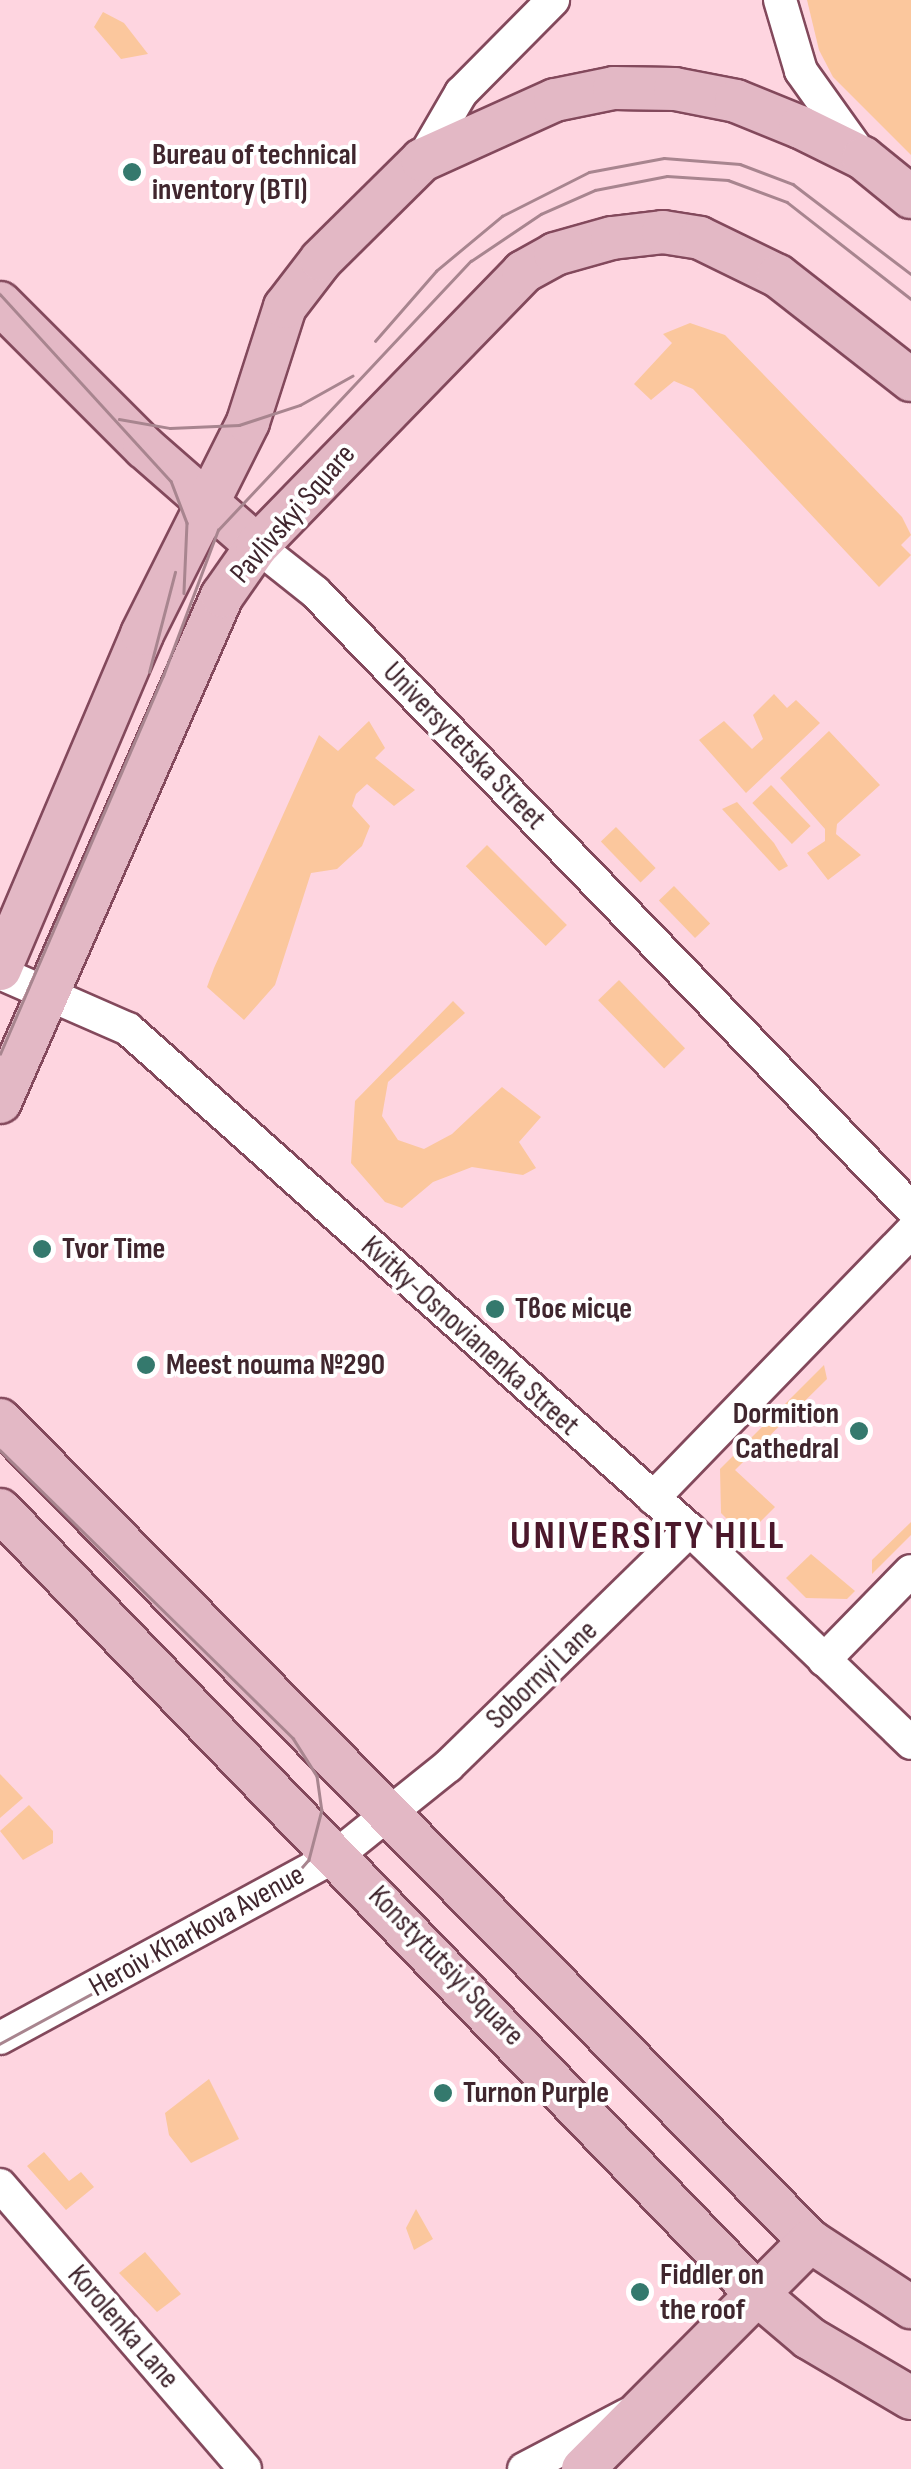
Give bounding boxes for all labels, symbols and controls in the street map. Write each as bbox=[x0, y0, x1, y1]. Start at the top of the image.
place label: Bureau of technical inventory (BTI) bbox=[152, 137, 357, 208]
marker: Bureau of technical inventory (BTI) bbox=[121, 161, 143, 183]
street label: Pavlivskyi Square bbox=[223, 437, 363, 591]
street label: Universytetska Street bbox=[375, 655, 553, 837]
street label: Kvitky-Osnovianenka Street bbox=[354, 1229, 586, 1443]
place label: Tvor Time bbox=[62, 1231, 165, 1267]
marker: Tvor Time bbox=[31, 1238, 53, 1260]
place label: Твоє місце bbox=[515, 1291, 632, 1327]
marker: Твоє місце bbox=[484, 1298, 506, 1320]
place label: Meest пошта №290 bbox=[166, 1347, 385, 1383]
marker: Meest пошта №290 bbox=[135, 1354, 157, 1376]
place label: Dormition Cathedral bbox=[733, 1396, 839, 1466]
marker: Dormition Cathedral bbox=[848, 1420, 870, 1442]
district label: UNIVERSITY HILL bbox=[510, 1512, 786, 1560]
street label: Sobornyi Lane bbox=[479, 1613, 605, 1737]
street label: Heroiv Kharkova Avenue bbox=[83, 1857, 311, 2005]
street label: Konstytutsiyi Square bbox=[361, 1878, 531, 2054]
place label: Turnon Purple bbox=[463, 2075, 609, 2111]
marker: Turnon Purple bbox=[432, 2082, 454, 2104]
place label: Fiddler on the roof bbox=[660, 2257, 764, 2328]
street label: Korolenka Lane bbox=[60, 2258, 186, 2396]
marker: Fiddler on the roof bbox=[629, 2281, 651, 2303]

